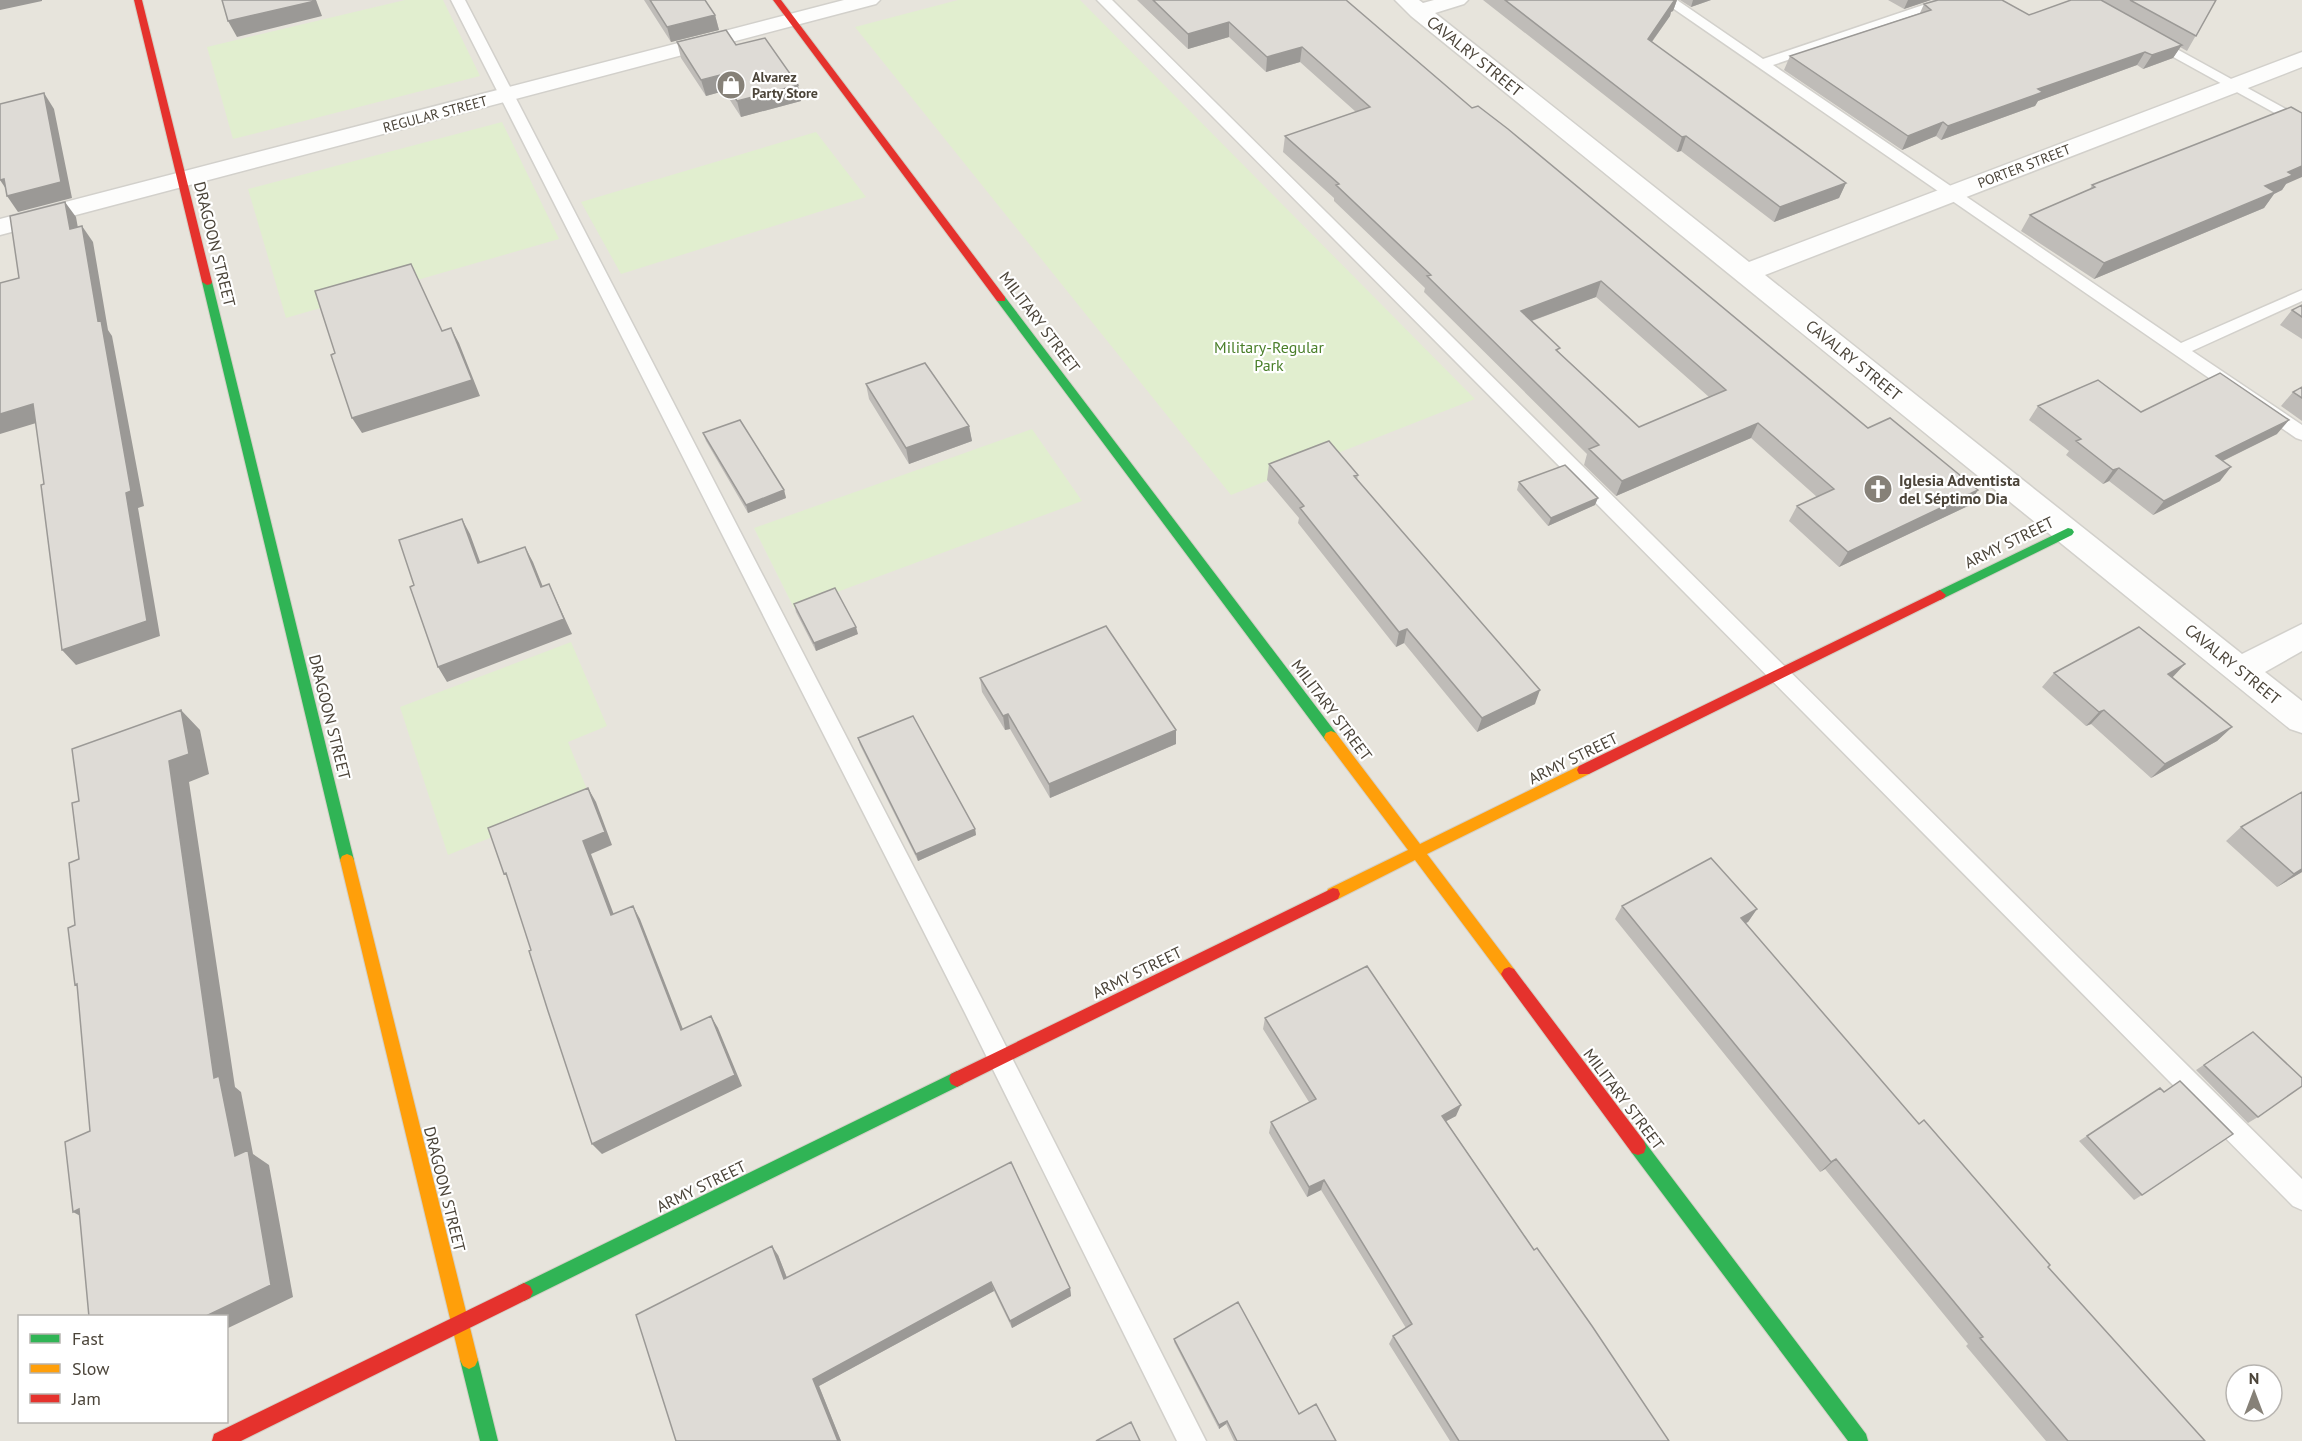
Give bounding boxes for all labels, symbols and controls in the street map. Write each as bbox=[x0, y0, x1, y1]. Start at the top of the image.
street label: CAVALRY STREET bbox=[1423, 11, 1527, 101]
place label: Alvarez Party Store bbox=[752, 68, 818, 102]
shop icon: Alvarez Party Store bbox=[715, 69, 747, 101]
street label: REGULAR STREET bbox=[381, 91, 489, 137]
street label: PORTER STREET bbox=[1975, 140, 2073, 192]
street label: DRAGOON STREET bbox=[190, 179, 240, 309]
street label: MILITARY STREET bbox=[995, 267, 1085, 377]
street label: CAVALRY STREET bbox=[1802, 315, 1906, 405]
park label: Military-Regular Park bbox=[1214, 337, 1325, 375]
place label: Iglesia Adventista del Séptimo Dia bbox=[1899, 470, 2020, 508]
church icon: Iglesia Adventista del Séptimo Dia bbox=[1862, 473, 1894, 505]
street label: ARMY STREET bbox=[1961, 512, 2057, 572]
street label: CAVALRY STREET bbox=[2181, 619, 2285, 709]
street label: DRAGOON STREET bbox=[305, 652, 355, 782]
street label: MILITARY STREET bbox=[1287, 655, 1377, 765]
street label: ARMY STREET bbox=[1525, 728, 1621, 788]
street label: ARMY STREET bbox=[1089, 942, 1185, 1002]
street label: MILITARY STREET bbox=[1579, 1044, 1669, 1154]
street label: DRAGOON STREET bbox=[420, 1124, 470, 1254]
street label: ARMY STREET bbox=[653, 1156, 749, 1216]
legend bbox=[18, 1315, 228, 1423]
text: Fast bbox=[72, 1327, 104, 1350]
text: Slow bbox=[72, 1357, 110, 1380]
north arrow bbox=[2224, 1363, 2284, 1423]
text: N bbox=[2249, 1368, 2259, 1388]
text: Jam bbox=[71, 1387, 101, 1410]

